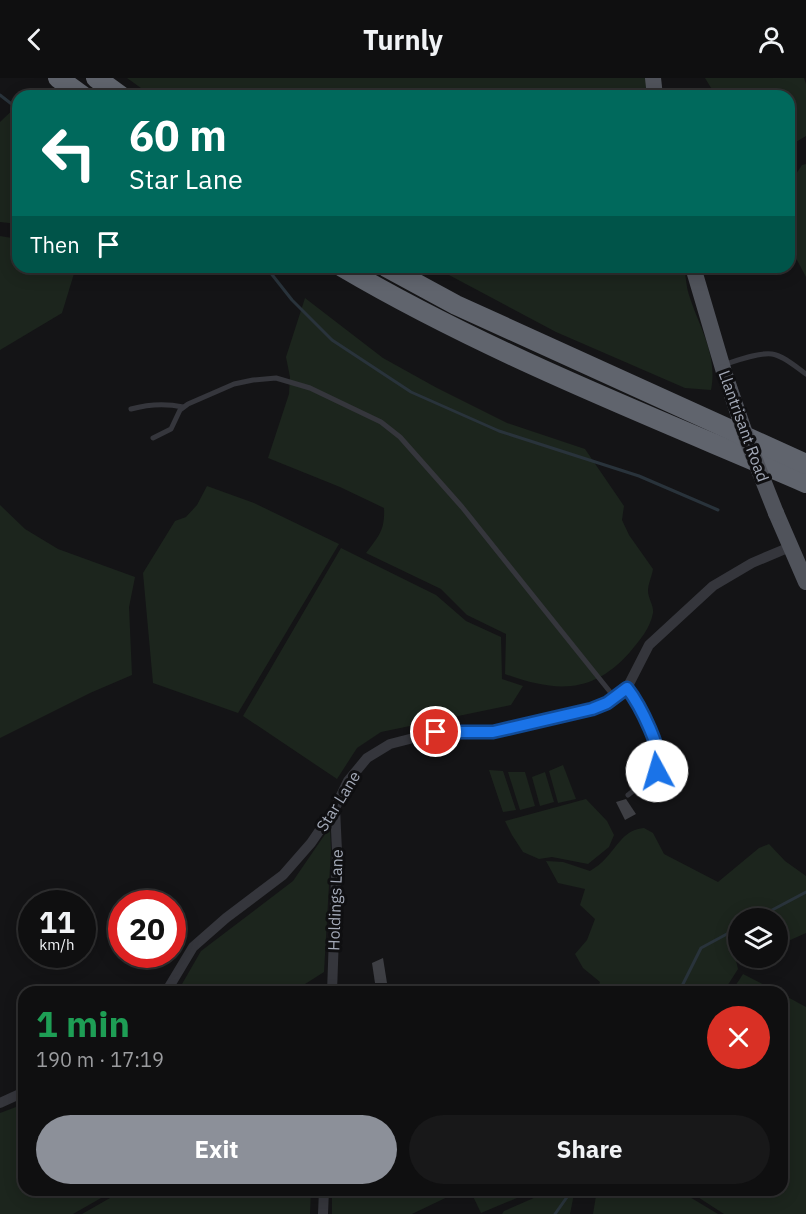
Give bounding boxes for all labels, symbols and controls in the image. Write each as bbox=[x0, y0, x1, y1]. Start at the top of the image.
text: Turnly bbox=[363, 22, 443, 57]
icon: back bbox=[18, 23, 51, 56]
icon: person bbox=[755, 23, 788, 56]
text: 60 m bbox=[129, 108, 227, 163]
icon: left bbox=[30, 114, 108, 192]
text: Star Lane bbox=[129, 161, 243, 196]
icon: arrive bbox=[92, 228, 125, 261]
text: Then bbox=[30, 230, 80, 259]
street label: Llantrisant Road bbox=[715, 368, 773, 484]
pin bbox=[410, 706, 461, 757]
icon: arrive bbox=[419, 715, 452, 748]
position arrow bbox=[625, 739, 689, 803]
street label: Star Lane bbox=[312, 767, 364, 835]
street label: Holdings Lane bbox=[323, 849, 347, 951]
speed limit sign: 20 bbox=[108, 890, 186, 968]
text: 11 bbox=[39, 902, 75, 941]
map controls bbox=[728, 908, 788, 968]
button: layers bbox=[728, 908, 788, 968]
text: km/h bbox=[39, 935, 75, 954]
text: 1 min bbox=[36, 1000, 130, 1047]
button: close bbox=[707, 1006, 770, 1069]
text: 190 m · 17:19 bbox=[36, 1046, 164, 1073]
button: Exit bbox=[36, 1115, 397, 1184]
button: Share bbox=[409, 1115, 770, 1184]

